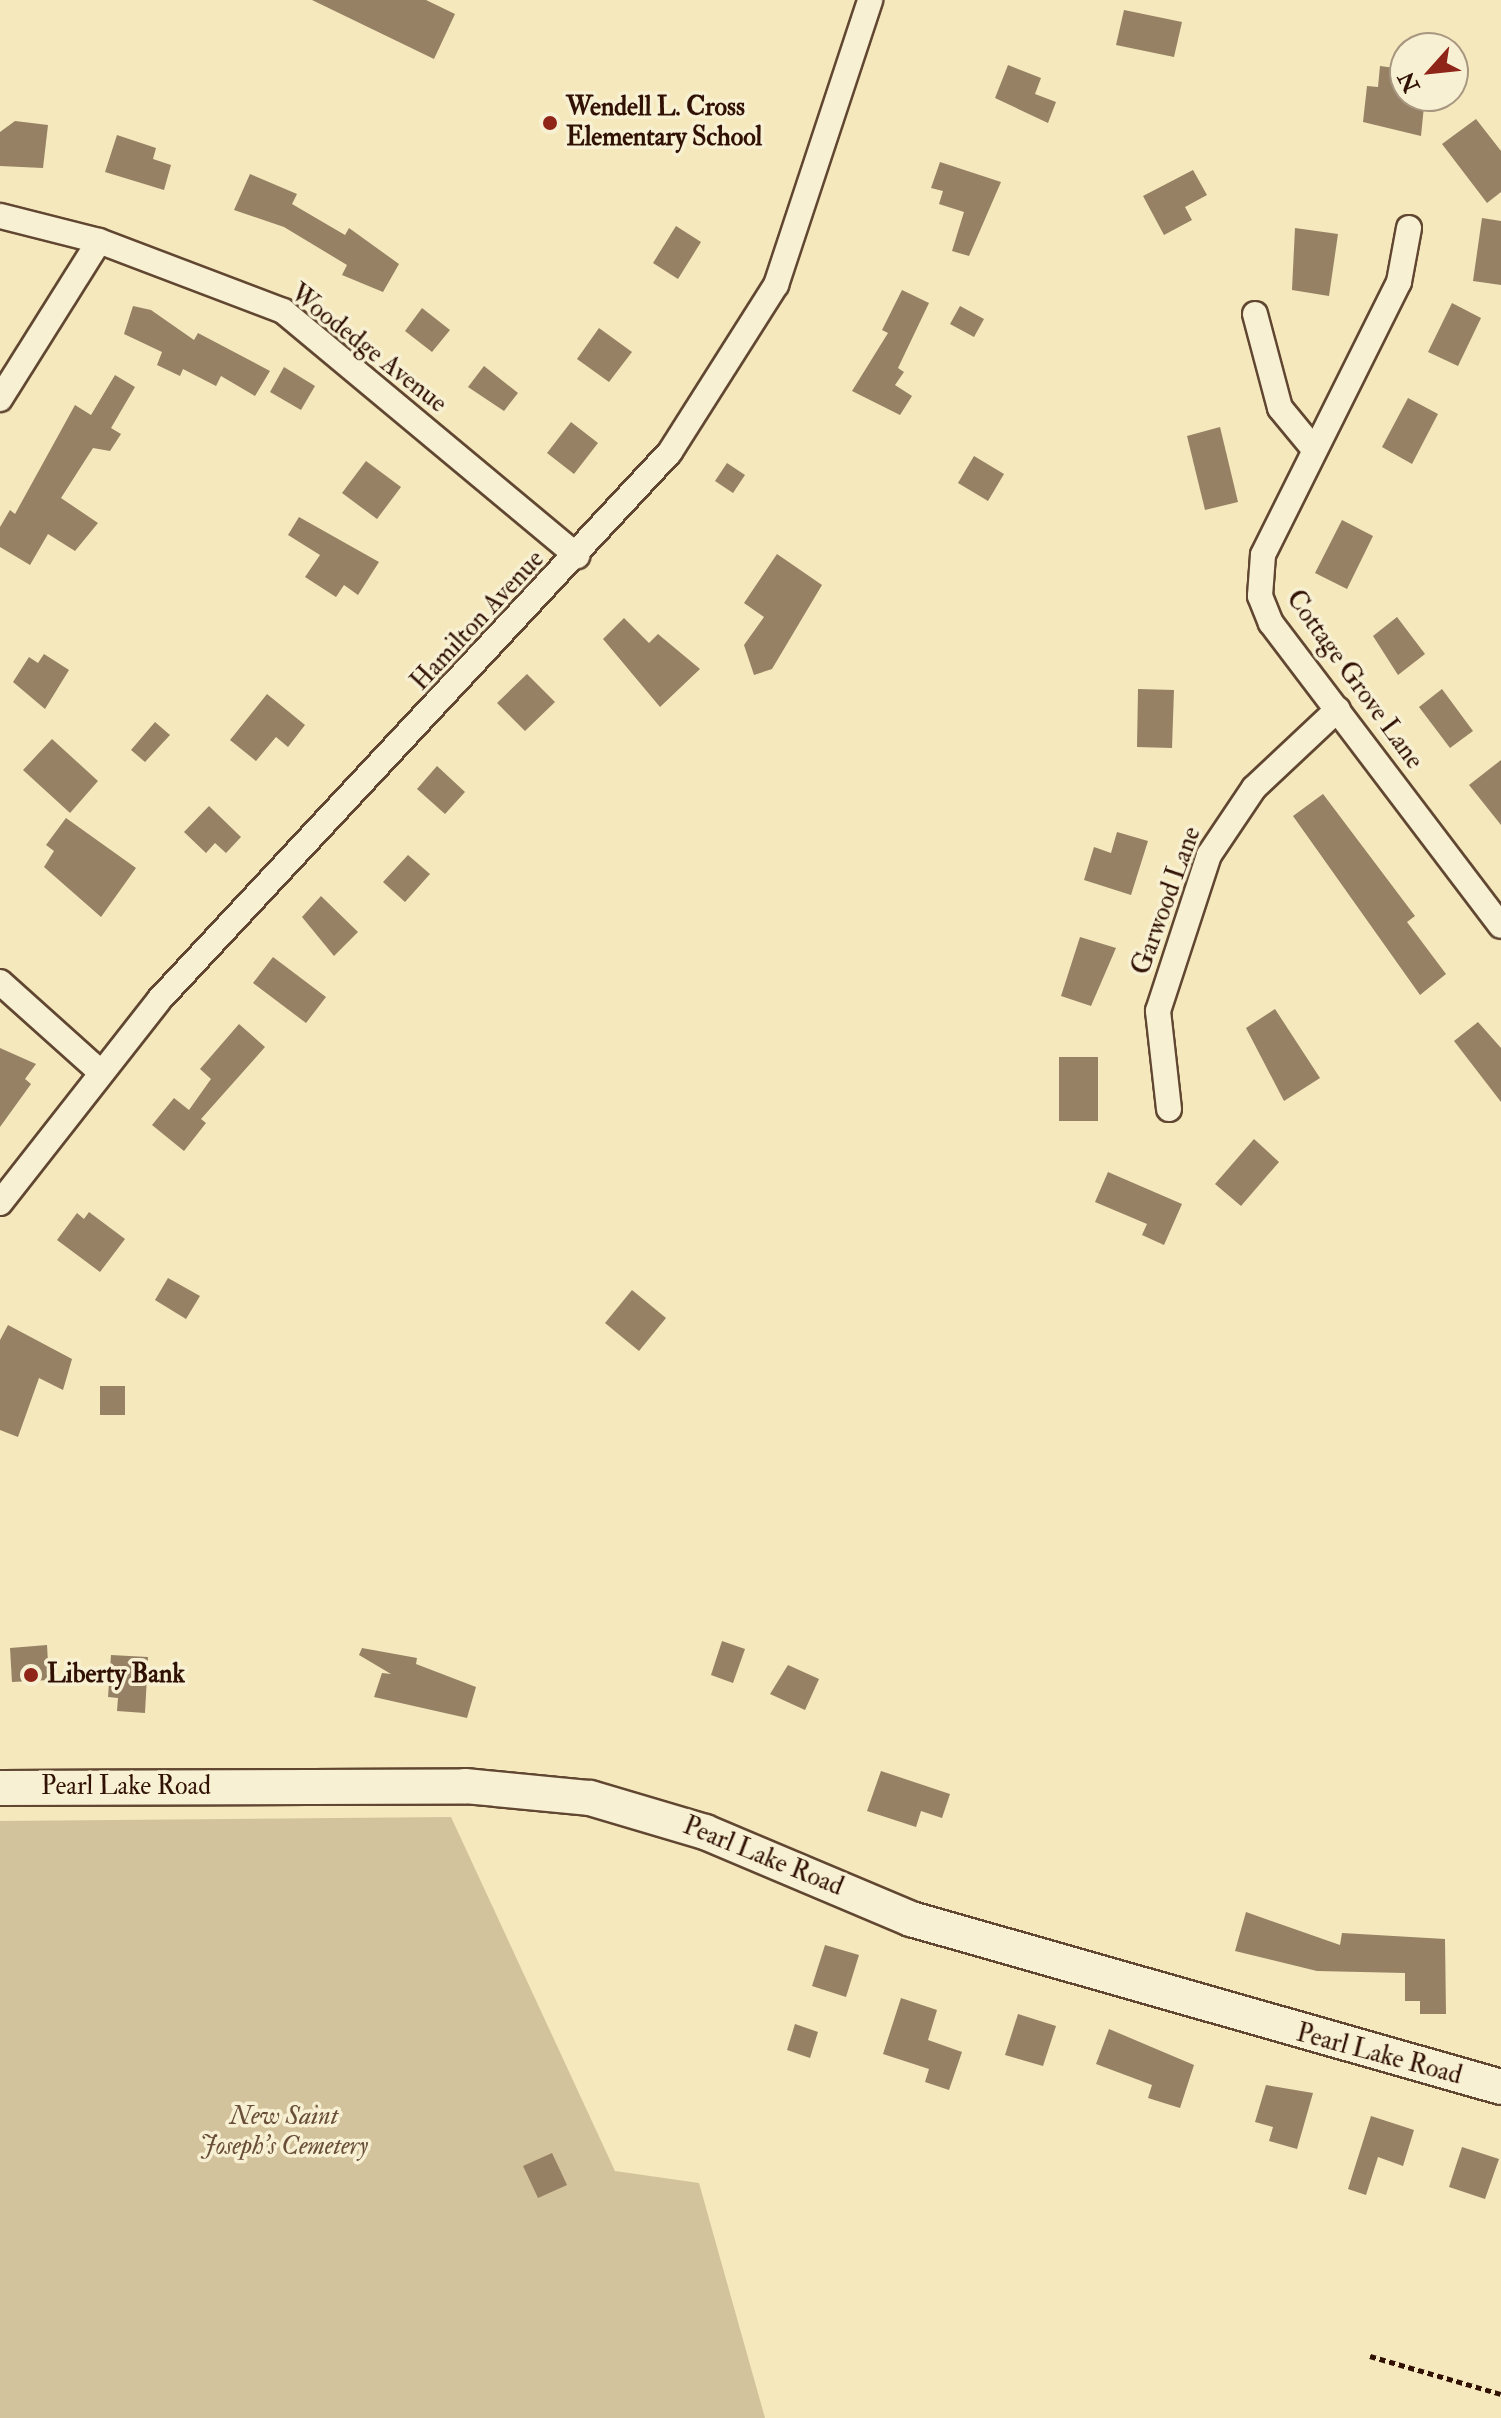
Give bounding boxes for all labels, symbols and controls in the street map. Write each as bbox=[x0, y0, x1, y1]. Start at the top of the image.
north arrow bbox=[1389, 32, 1469, 112]
text: N bbox=[1392, 67, 1426, 97]
place label: Wendell L. Cross Elementary School bbox=[566, 92, 762, 154]
marker: Wendell L. Cross Elementary School bbox=[541, 114, 559, 132]
street label: Woodedge Avenue bbox=[284, 278, 452, 420]
street label: Hamilton Avenue bbox=[405, 544, 551, 698]
street label: Cottage Grove Lane bbox=[1279, 585, 1429, 775]
street label: Garwood Lane bbox=[1126, 823, 1208, 979]
place label: Liberty Bank bbox=[47, 1659, 185, 1691]
marker: Liberty Bank bbox=[22, 1666, 40, 1684]
street label: Pearl Lake Road bbox=[41, 1771, 211, 1803]
street label: Pearl Lake Road bbox=[678, 1811, 848, 1903]
street label: Pearl Lake Road bbox=[1293, 2018, 1465, 2092]
park label: New Saint Joseph's Cemetery bbox=[200, 2101, 368, 2162]

